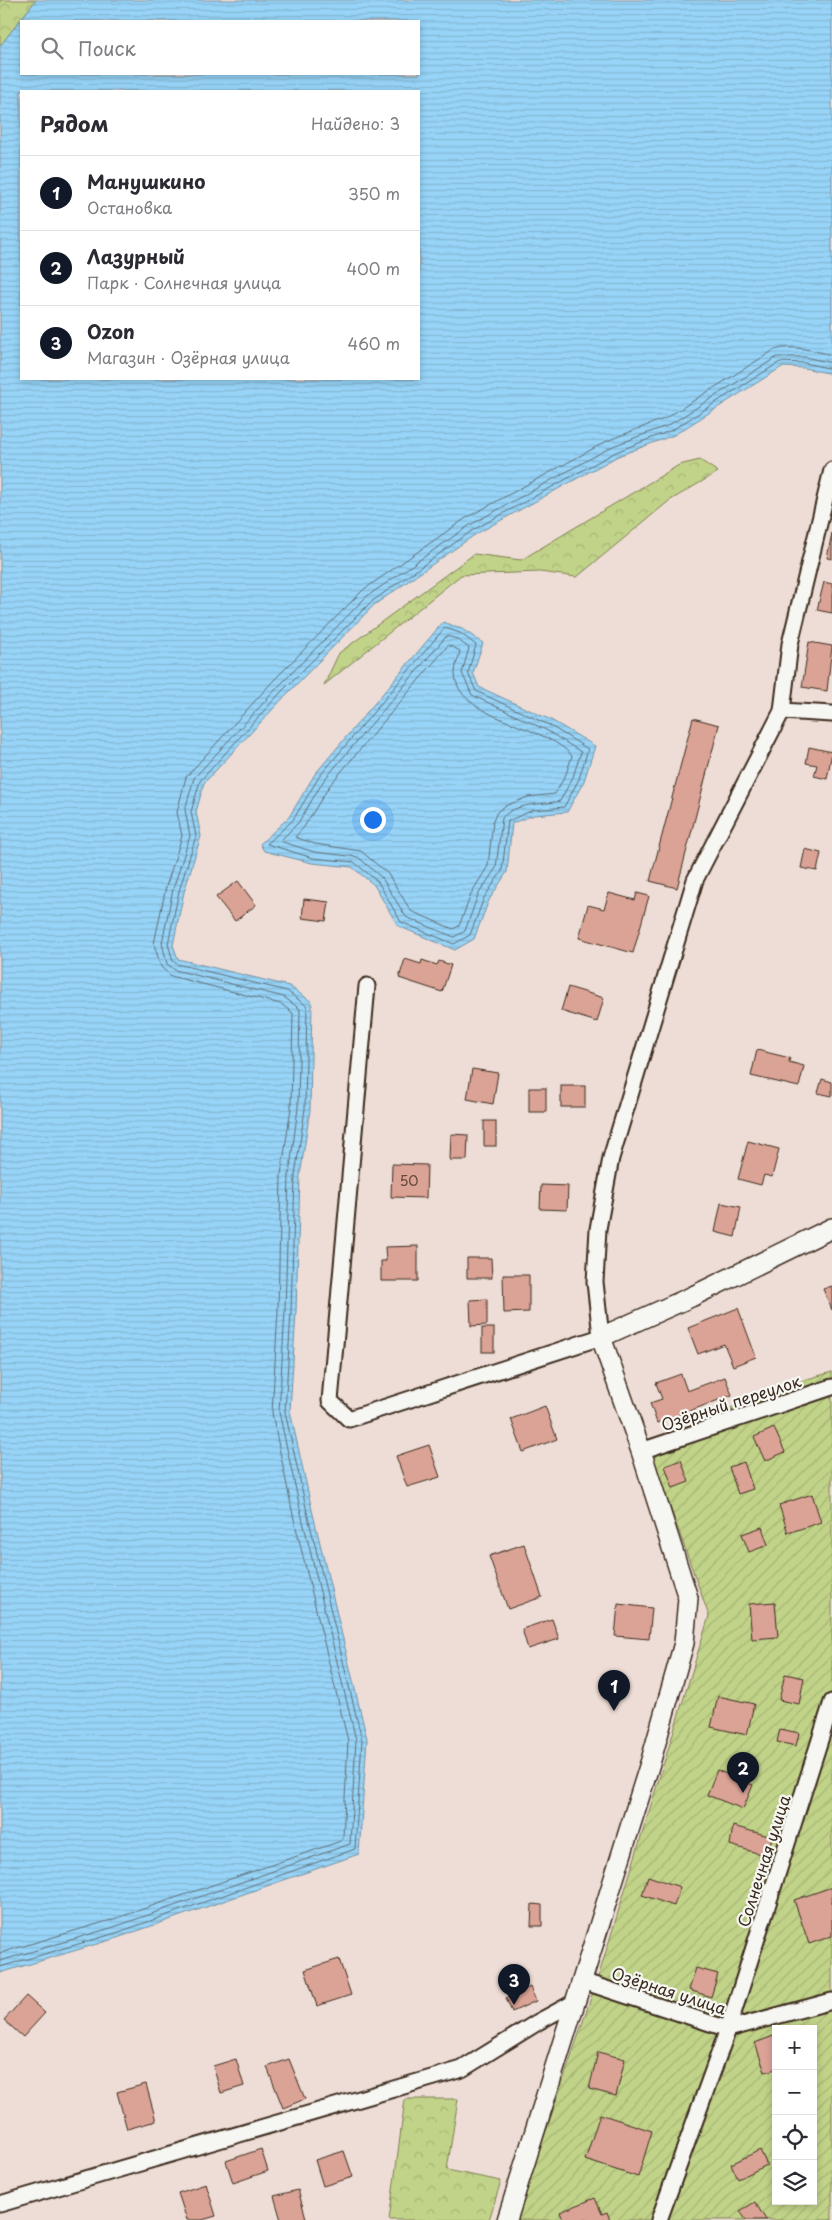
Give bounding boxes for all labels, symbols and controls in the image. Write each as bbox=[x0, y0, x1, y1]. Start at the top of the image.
search box bbox=[20, 20, 420, 75]
icon: search bbox=[38, 34, 66, 62]
text: Поиск bbox=[78, 34, 136, 62]
text: Рядом bbox=[40, 107, 108, 139]
text: Найдено: 3 bbox=[311, 111, 400, 135]
text: Манушкино bbox=[87, 167, 206, 195]
text: 1 bbox=[52, 181, 60, 205]
text: 350 m bbox=[348, 181, 400, 205]
text: Остановка bbox=[87, 195, 172, 219]
text: Лазурный bbox=[87, 242, 185, 270]
text: 2 bbox=[50, 256, 62, 280]
text: 400 m bbox=[347, 256, 400, 280]
text: Парк · Солнечная улица bbox=[87, 270, 281, 294]
text: Ozon bbox=[87, 317, 135, 345]
text: 3 bbox=[51, 331, 61, 355]
text: 460 m bbox=[348, 331, 400, 355]
text: Магазин · Озёрная улица bbox=[87, 345, 290, 369]
your location bbox=[360, 807, 386, 833]
house number: 50 bbox=[399, 1170, 419, 1191]
street label: Озёрный переулок bbox=[658, 1368, 804, 1436]
pin: 1 bbox=[598, 1670, 630, 1711]
pin: 2 bbox=[727, 1752, 759, 1793]
street label: Солнечная улица bbox=[730, 1792, 796, 1930]
street label: Озёрная улица bbox=[609, 1960, 730, 2020]
pin: 3 bbox=[498, 1964, 530, 2005]
map controls bbox=[772, 2025, 817, 2205]
button: + bbox=[772, 2025, 817, 2070]
button: − bbox=[772, 2070, 817, 2115]
button: locate bbox=[772, 2115, 817, 2160]
button: layers bbox=[772, 2160, 817, 2205]

